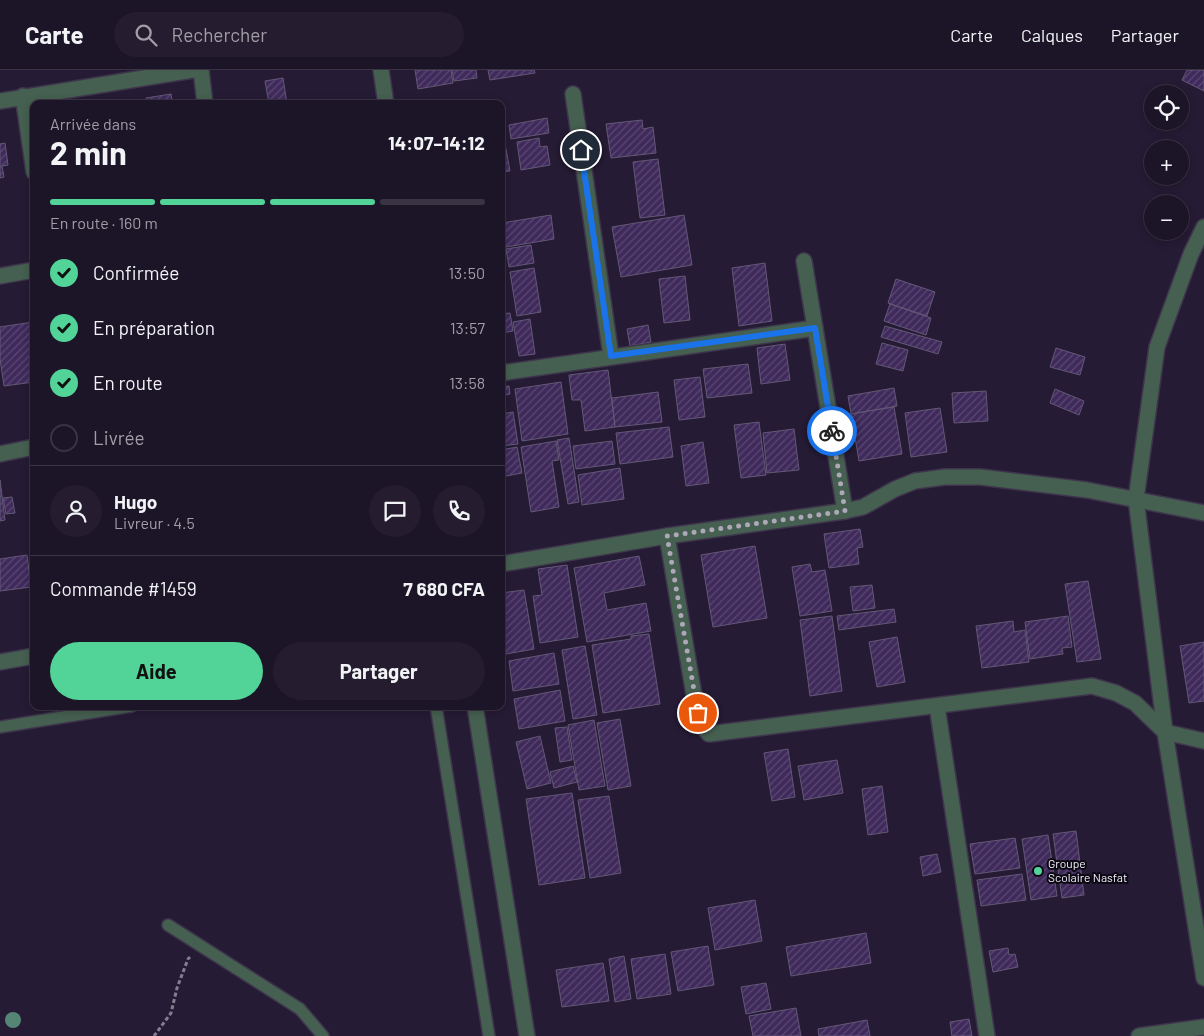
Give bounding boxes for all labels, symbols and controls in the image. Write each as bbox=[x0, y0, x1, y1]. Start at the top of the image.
search box bbox=[114, 12, 464, 57]
text: Carte bbox=[25, 20, 84, 49]
icon: search bbox=[132, 21, 160, 49]
text: Rechercher bbox=[172, 23, 267, 46]
text: Carte bbox=[950, 24, 993, 46]
text: Calques bbox=[1021, 24, 1083, 46]
text: Partager bbox=[1111, 24, 1179, 46]
map controls bbox=[1144, 85, 1189, 240]
button: locate bbox=[1144, 85, 1189, 130]
text: Arrivée dans bbox=[50, 114, 136, 133]
pin bbox=[560, 129, 602, 171]
text: 14:07–14:12 bbox=[388, 131, 485, 154]
text: 2 min bbox=[50, 133, 127, 171]
icon: home bbox=[567, 136, 595, 164]
button: + bbox=[1144, 140, 1189, 185]
button: − bbox=[1144, 195, 1189, 240]
text: En route · 160 m bbox=[50, 213, 158, 232]
icon: check bbox=[50, 259, 78, 287]
text: Confirmée bbox=[93, 261, 180, 284]
text: 13:50 bbox=[448, 263, 485, 282]
icon: check bbox=[50, 314, 78, 342]
text: En préparation bbox=[93, 316, 215, 339]
text: 13:57 bbox=[450, 318, 485, 337]
icon: check bbox=[50, 369, 78, 397]
text: En route bbox=[93, 371, 163, 394]
text: 13:58 bbox=[449, 373, 485, 392]
courier bbox=[807, 406, 857, 456]
icon: bike bbox=[818, 417, 846, 445]
text: Livrée bbox=[93, 426, 145, 449]
button: person bbox=[50, 485, 102, 537]
button: chat bbox=[369, 485, 421, 537]
button: phone bbox=[433, 485, 485, 537]
text: Hugo bbox=[114, 490, 157, 513]
text: Livreur · 4.5 bbox=[114, 513, 195, 532]
text: Commande #1459 bbox=[50, 577, 197, 600]
text: 7 680 CFA bbox=[403, 577, 485, 600]
button: Aide bbox=[50, 642, 263, 700]
button: Partager bbox=[273, 642, 485, 700]
pin bbox=[677, 692, 719, 734]
icon: bag bbox=[684, 699, 712, 727]
place label: Groupe Scolaire Nasfat bbox=[1048, 856, 1127, 884]
marker: Groupe Scolaire Nasfat bbox=[1032, 865, 1044, 877]

